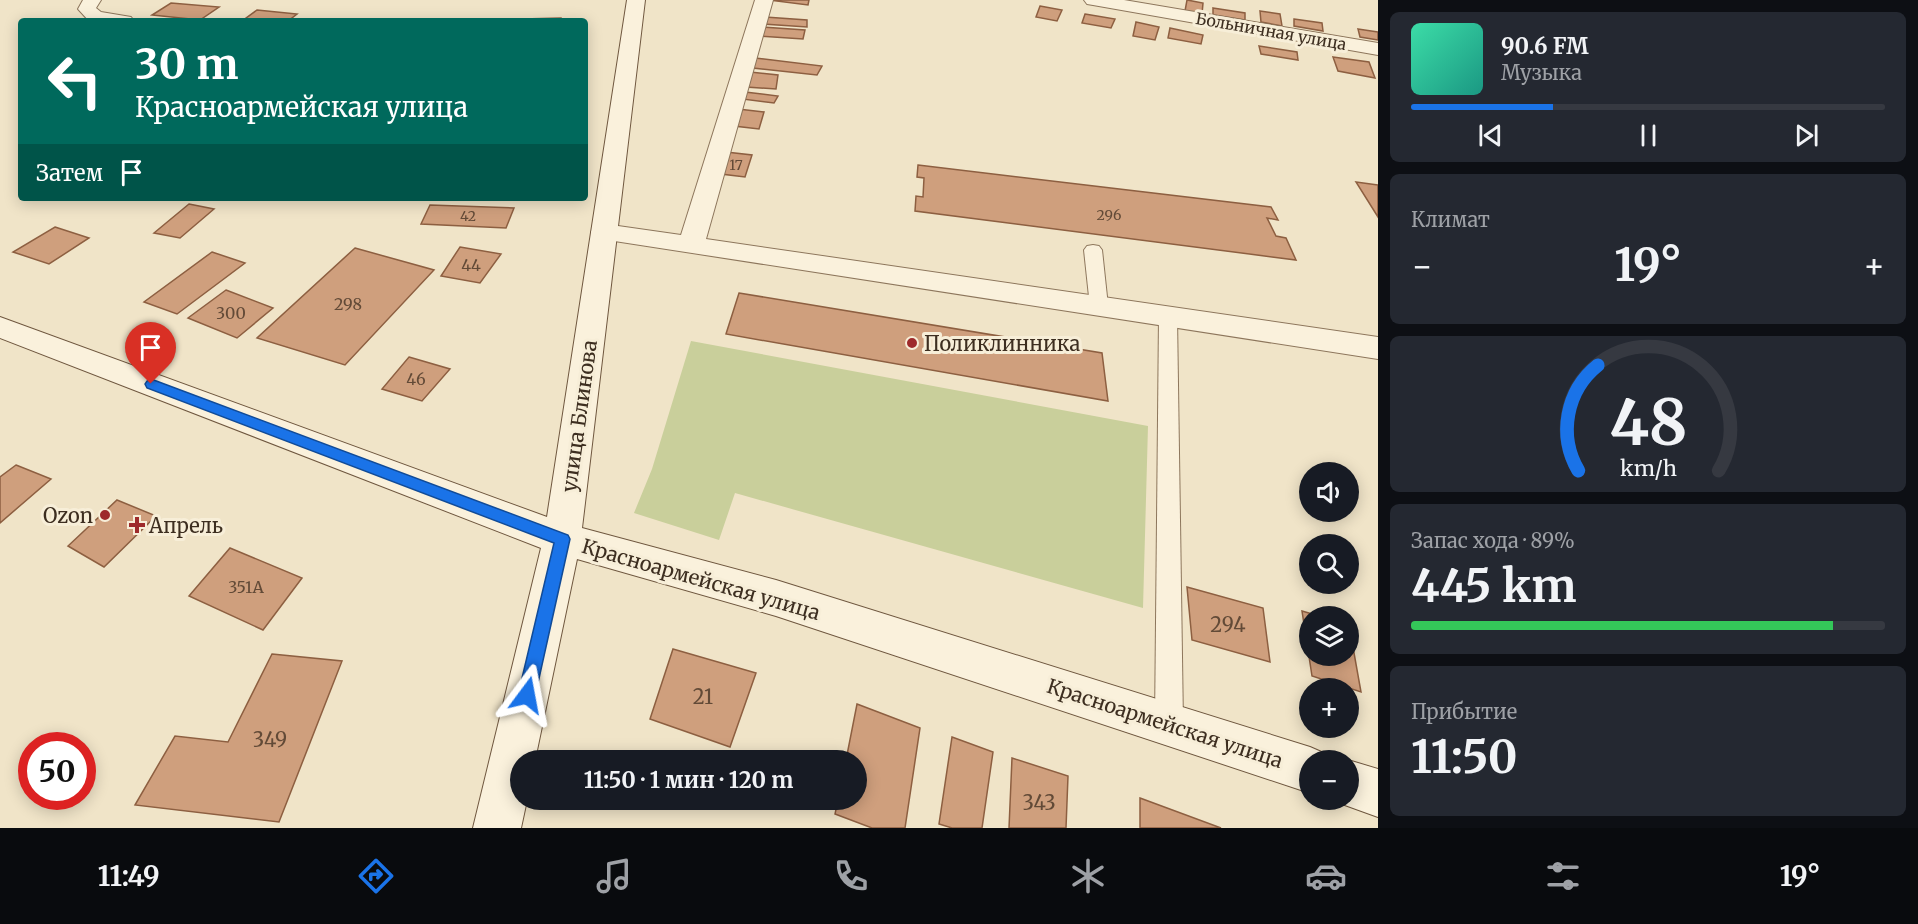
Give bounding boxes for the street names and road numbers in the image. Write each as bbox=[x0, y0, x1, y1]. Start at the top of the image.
street label: Больничная улица bbox=[1194, 8, 1348, 54]
street label: улица Блинова bbox=[556, 338, 602, 494]
street label: Красноармейская улица bbox=[579, 533, 823, 625]
street label: Красноармейская улица bbox=[1044, 673, 1286, 773]

